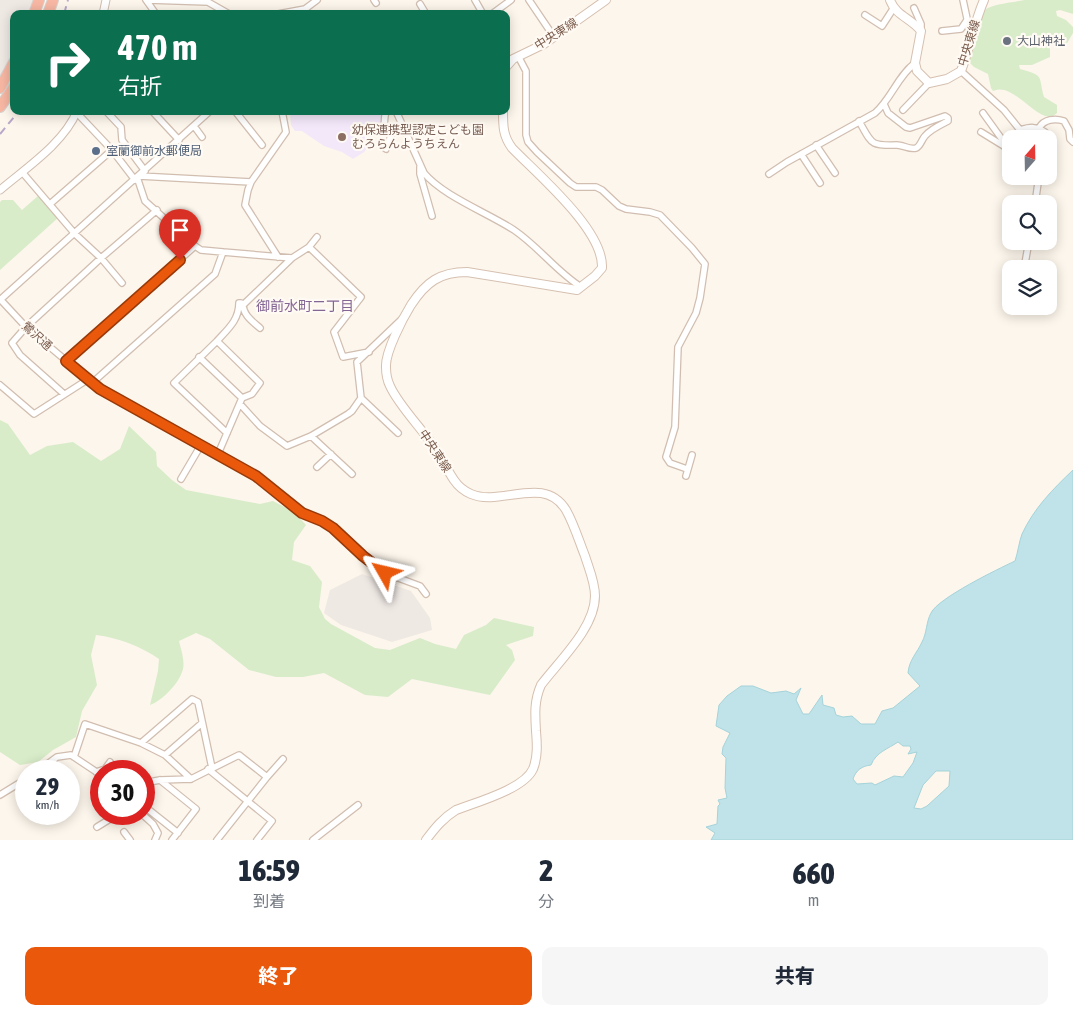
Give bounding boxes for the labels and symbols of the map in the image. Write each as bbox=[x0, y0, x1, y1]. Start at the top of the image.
street label: 中央東線 bbox=[532, 15, 580, 53]
street label: 中央東線 bbox=[955, 18, 983, 68]
place label: 大山神社 bbox=[1017, 34, 1065, 48]
marker: 大山神社 bbox=[1001, 35, 1013, 47]
place label: 幼保連携型認定こども園 むろらんようちえん bbox=[352, 123, 484, 151]
north arrow bbox=[1002, 130, 1058, 185]
marker: 幼保連携型認定こども園 むろらんようちえん bbox=[336, 131, 348, 143]
place label: 室蘭御前水郵便局 bbox=[106, 144, 202, 158]
marker: 室蘭御前水郵便局 bbox=[90, 145, 102, 157]
pin bbox=[159, 209, 201, 260]
district label: 御前水町二丁目 bbox=[256, 298, 354, 314]
street label: 鶯沢通 bbox=[19, 319, 55, 353]
street label: 中央東線 bbox=[416, 427, 454, 475]
position arrow bbox=[358, 546, 410, 598]
speed limit sign: 30 bbox=[90, 760, 155, 825]

